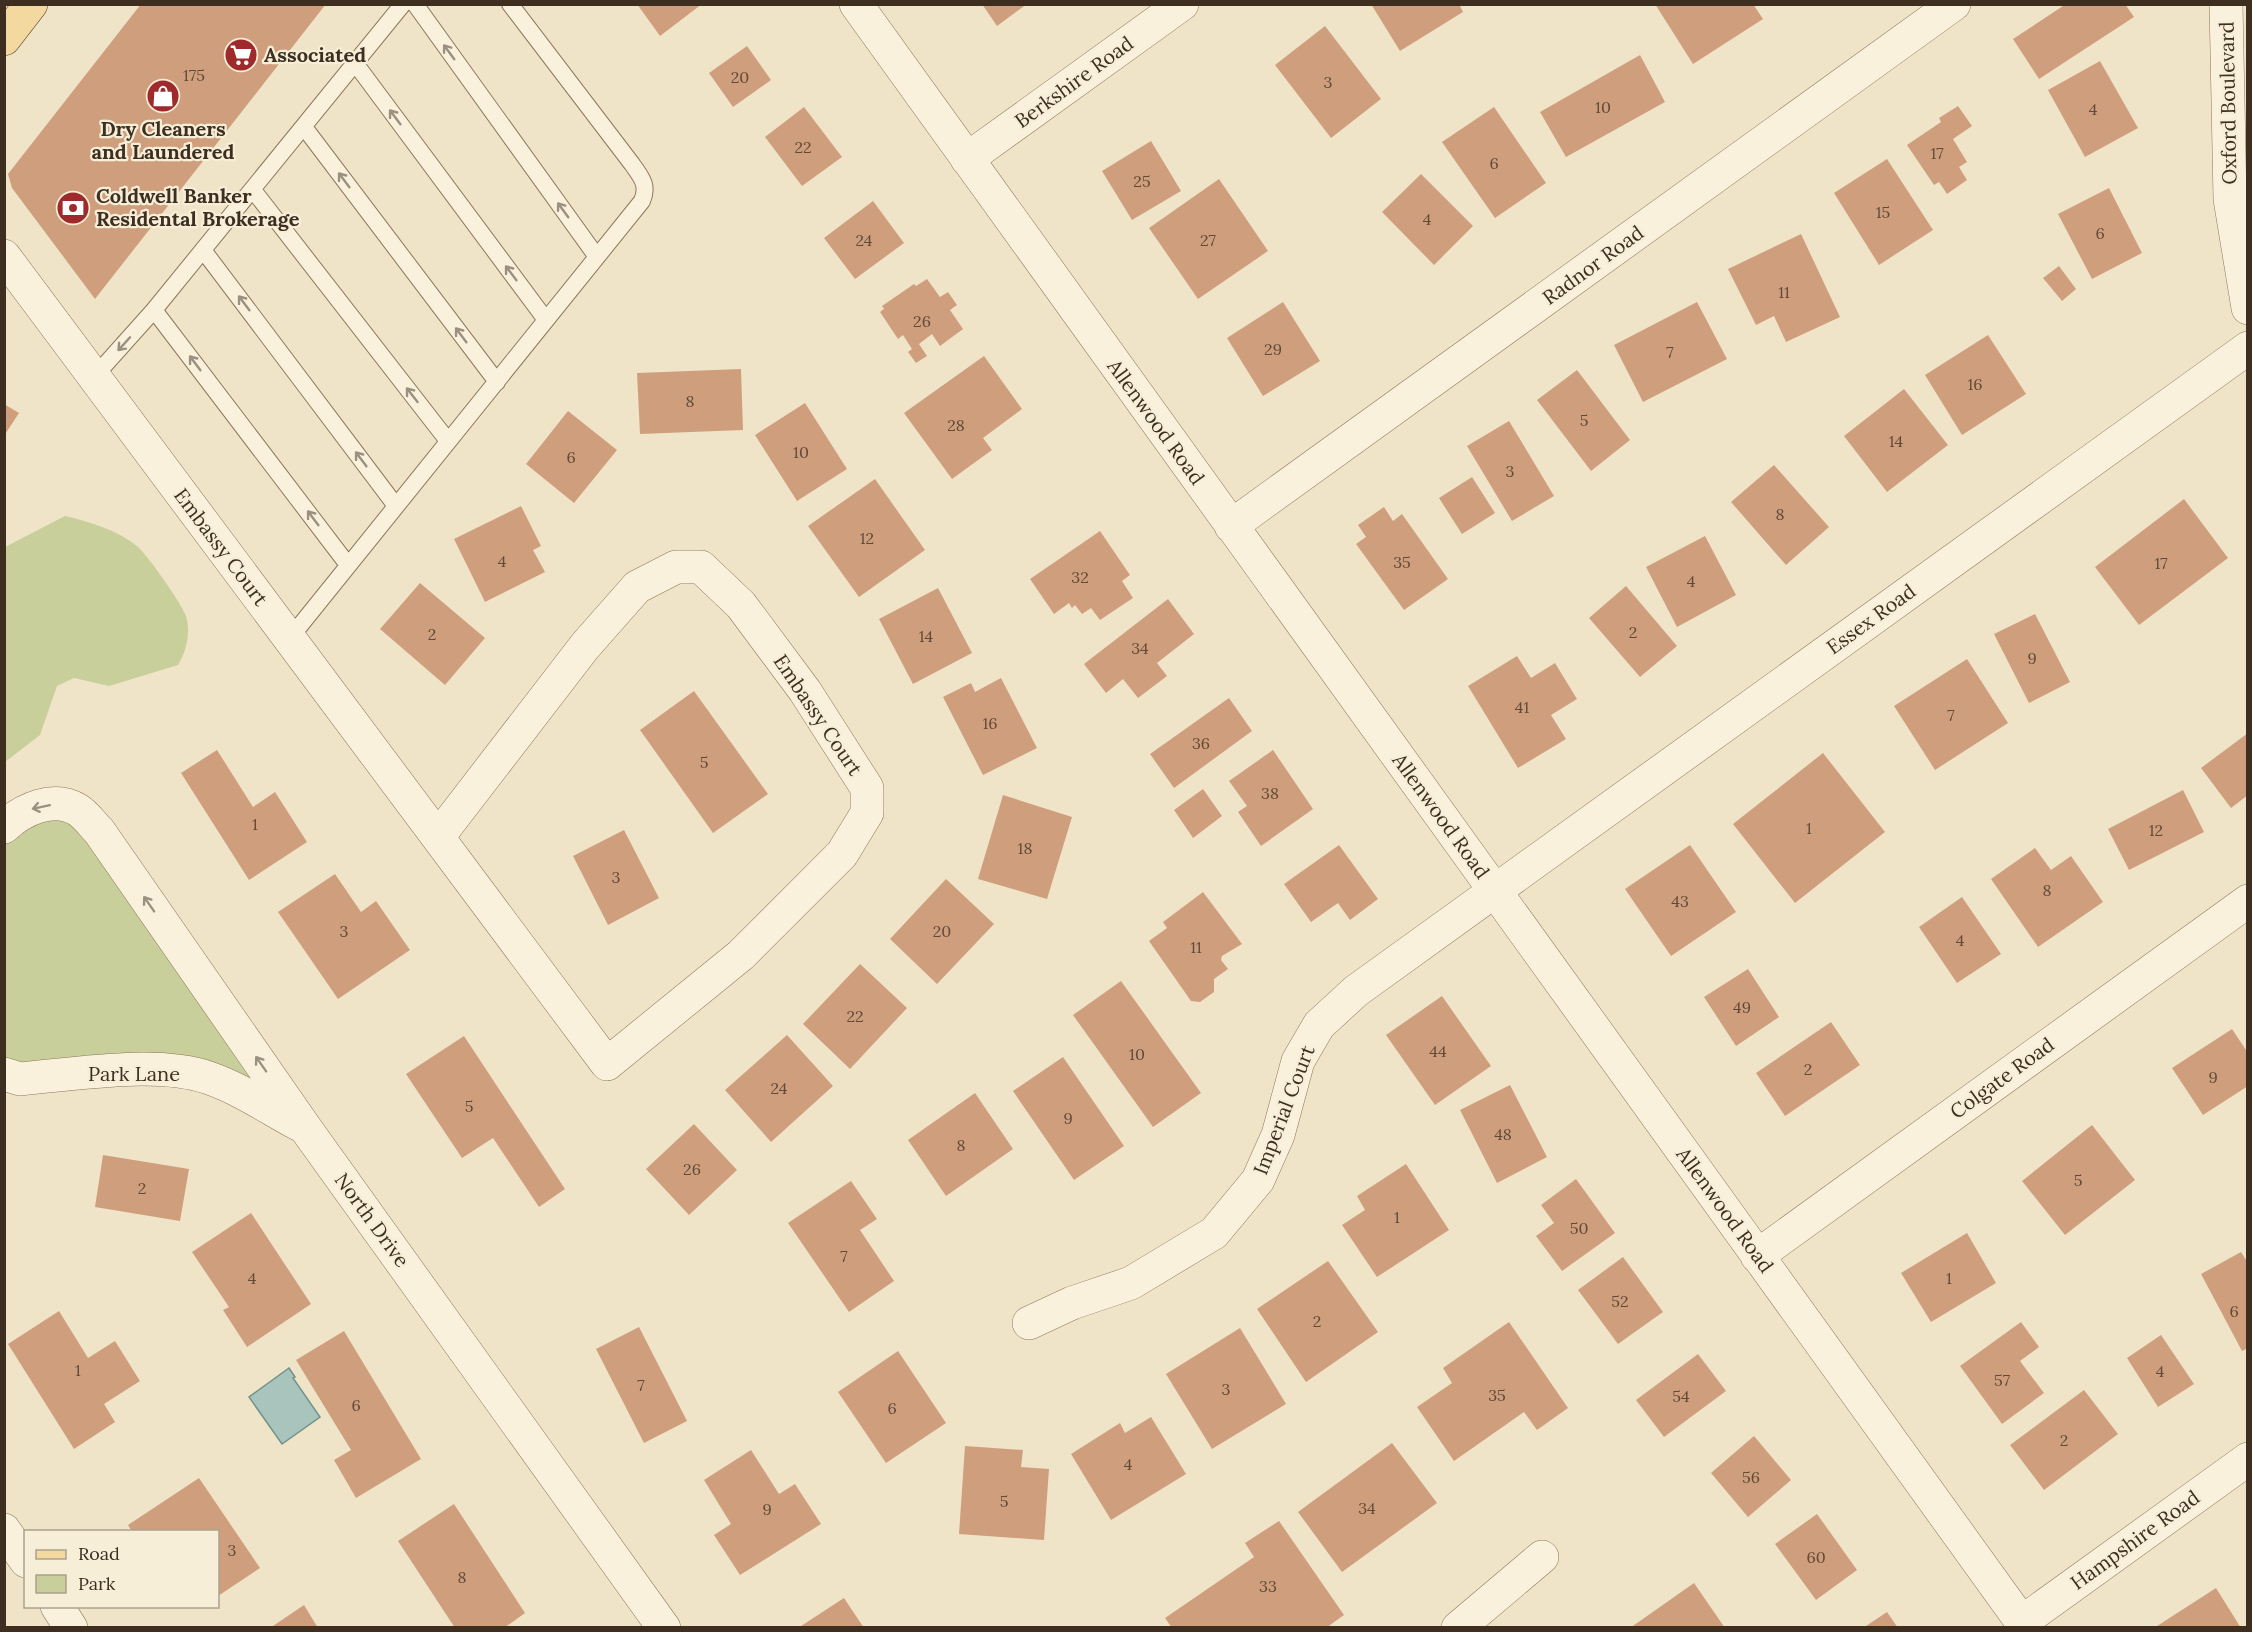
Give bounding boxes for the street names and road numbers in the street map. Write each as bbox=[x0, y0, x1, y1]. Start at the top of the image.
street label: Oxford Boulevard bbox=[2214, 21, 2241, 185]
street label: Berkshire Road bbox=[1010, 30, 1138, 133]
street label: Radnor Road bbox=[1537, 219, 1648, 310]
street label: Allenwood Road bbox=[1102, 353, 1210, 489]
street label: Embassy Court bbox=[169, 483, 274, 611]
street label: Essex Road bbox=[1821, 578, 1920, 659]
street label: Embassy Court bbox=[769, 649, 868, 780]
street label: Allenwood Road bbox=[1387, 747, 1495, 883]
street label: Colgate Road bbox=[1945, 1031, 2059, 1124]
street label: Imperial Court bbox=[1247, 1041, 1320, 1178]
street label: Park Lane bbox=[88, 1061, 180, 1086]
street label: Allenwood Road bbox=[1671, 1141, 1779, 1277]
street label: North Drive bbox=[330, 1168, 415, 1272]
street label: Hampshire Road bbox=[2065, 1484, 2204, 1595]

